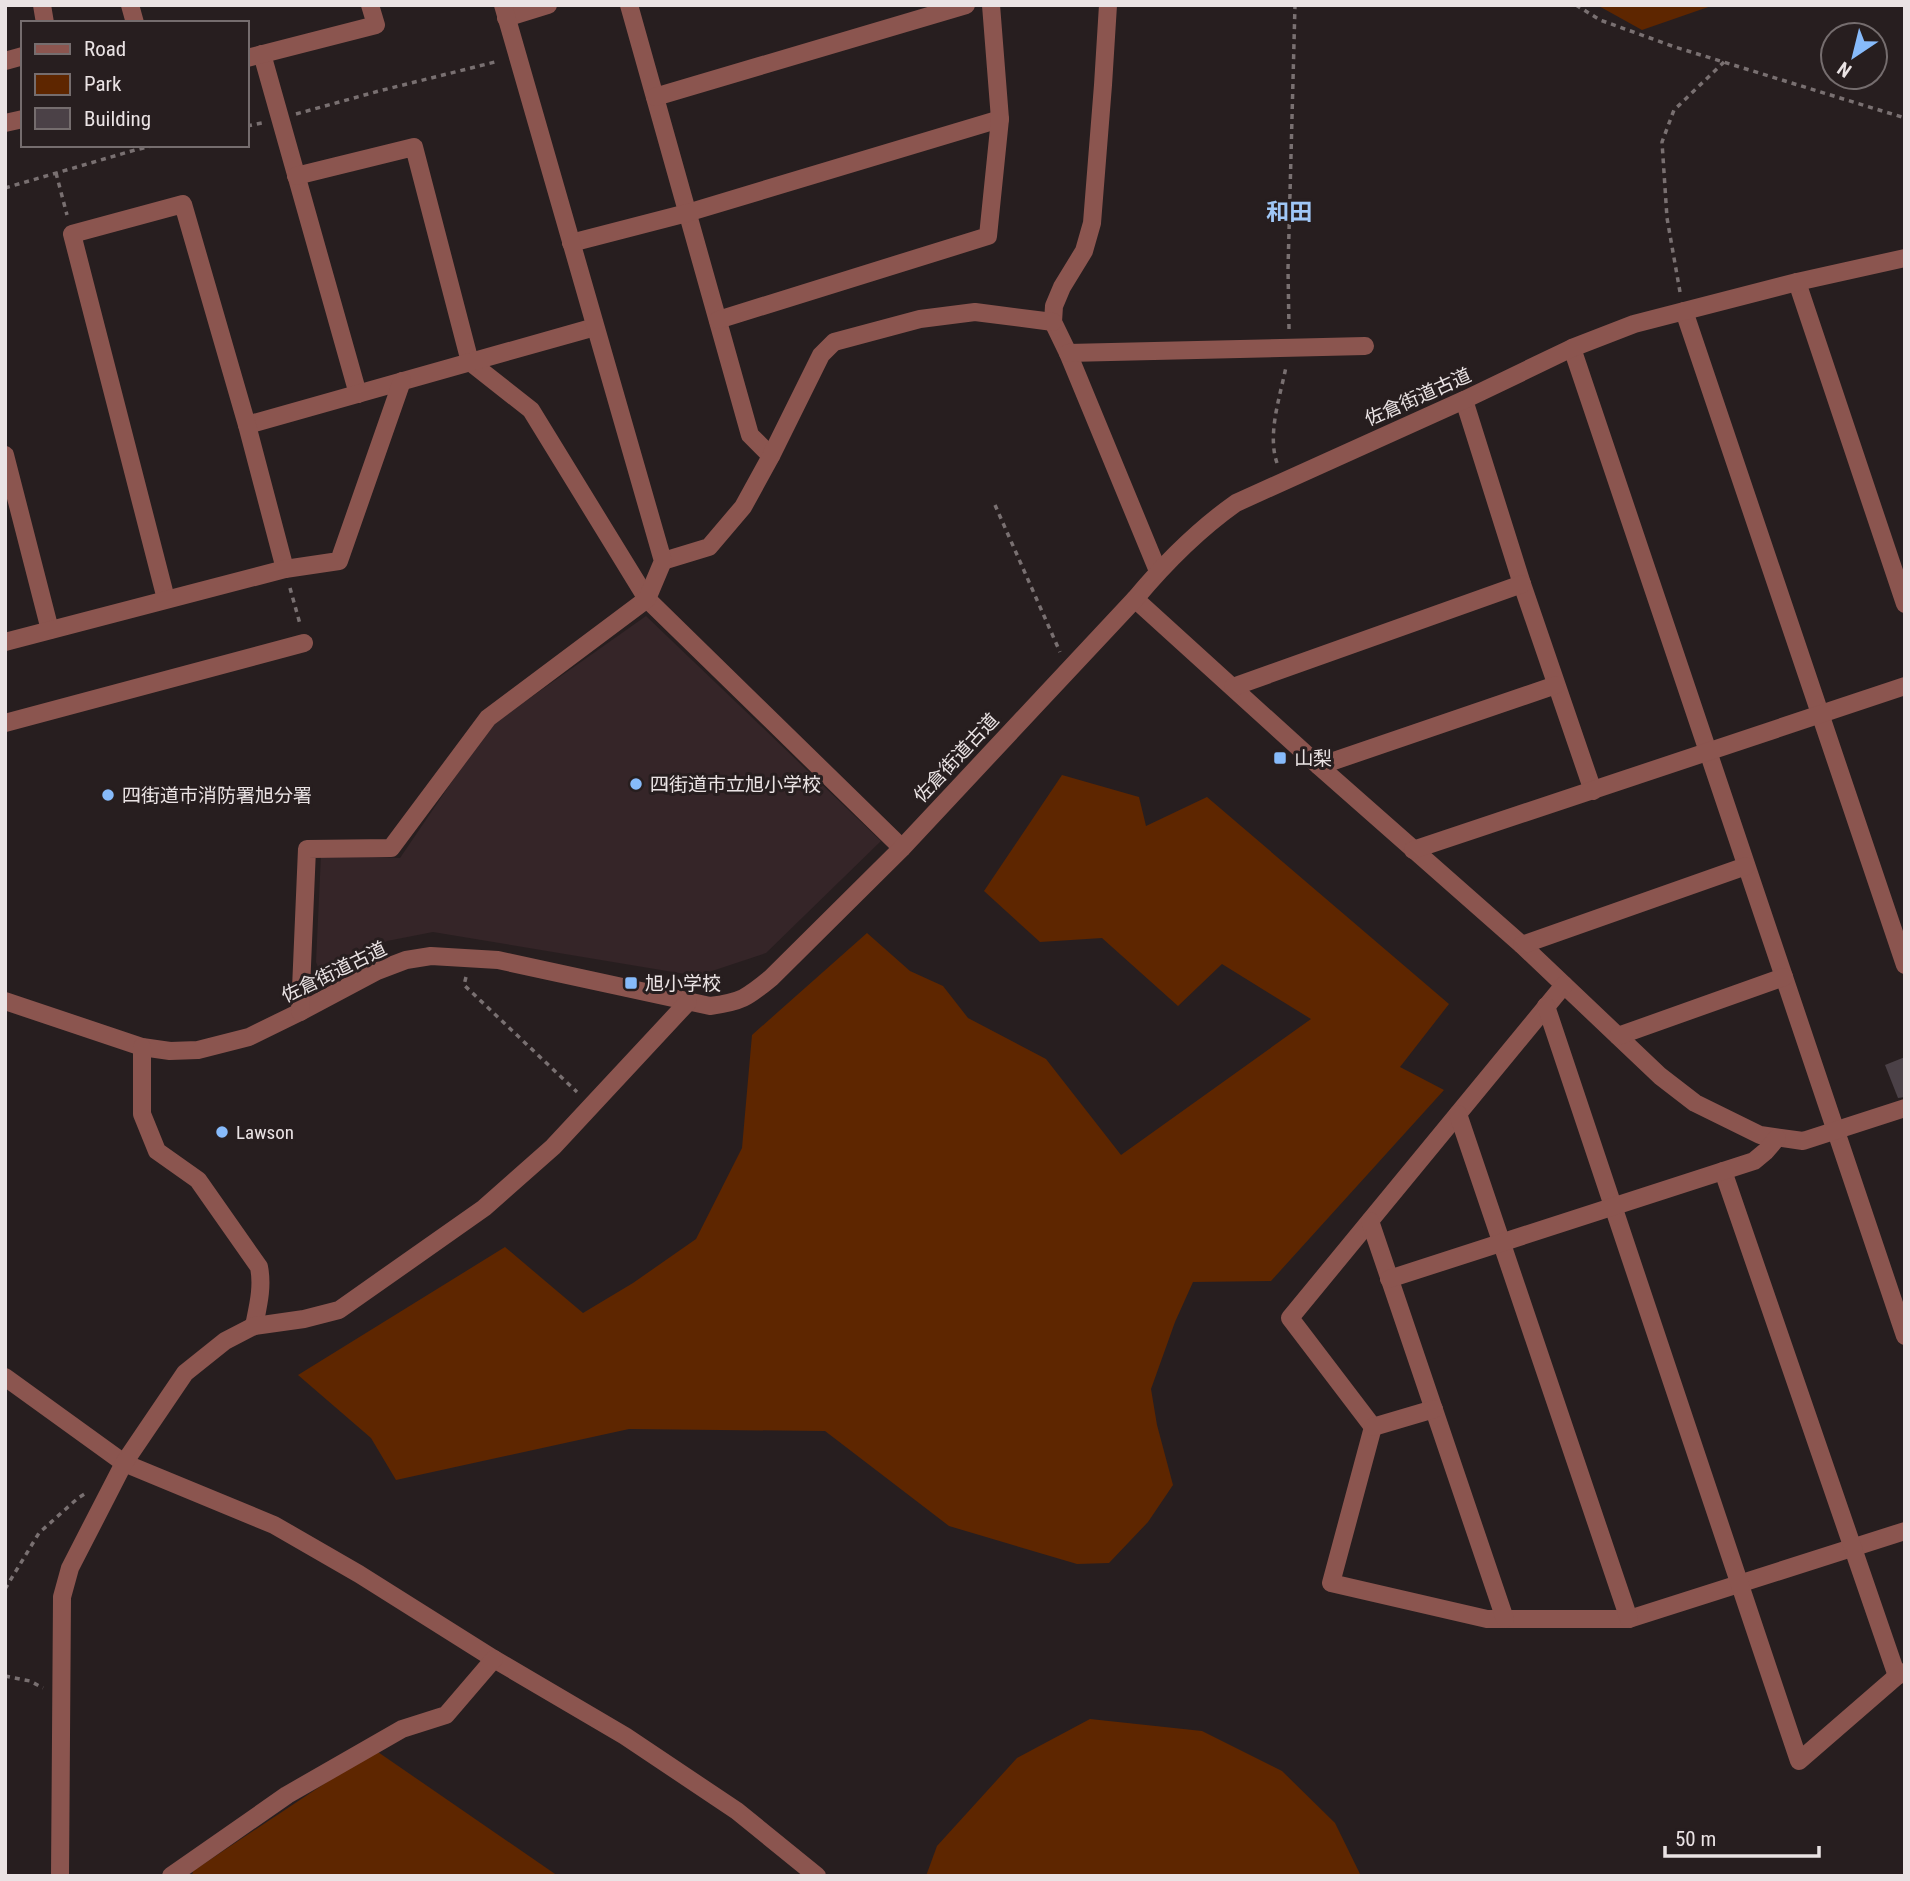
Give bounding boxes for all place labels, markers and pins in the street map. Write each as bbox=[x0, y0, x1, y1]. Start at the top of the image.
place label: 山梨 bbox=[1294, 747, 1332, 770]
marker: 山梨 bbox=[1272, 750, 1288, 766]
place label: 四街道市立旭小学校 bbox=[650, 773, 821, 796]
marker: 四街道市立旭小学校 bbox=[628, 776, 644, 792]
place label: 四街道市消防署旭分署 bbox=[122, 784, 312, 807]
marker: 四街道市消防署旭分署 bbox=[100, 787, 116, 803]
place label: 旭小学校 bbox=[645, 972, 721, 995]
marker: 旭小学校 bbox=[623, 975, 639, 991]
place label: Lawson bbox=[236, 1121, 294, 1144]
marker: Lawson bbox=[214, 1124, 230, 1140]

